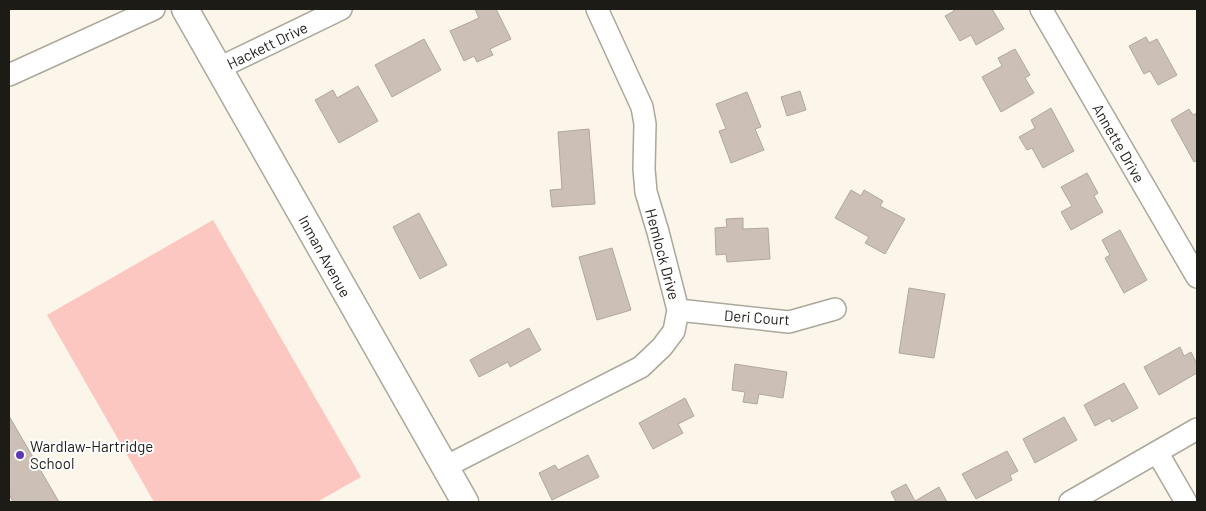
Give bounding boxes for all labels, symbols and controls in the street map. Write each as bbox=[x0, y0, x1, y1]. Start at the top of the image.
street label: Hackett Drive bbox=[224, 18, 310, 72]
street label: Annette Drive bbox=[1089, 100, 1149, 186]
street label: Hemlock Drive bbox=[642, 206, 684, 302]
street label: Inman Avenue bbox=[295, 212, 355, 300]
street label: Deri Court bbox=[723, 306, 791, 328]
place label: Wardlaw-Hartridge School bbox=[30, 437, 153, 472]
marker: Wardlaw-Hartridge School bbox=[14, 449, 26, 461]

